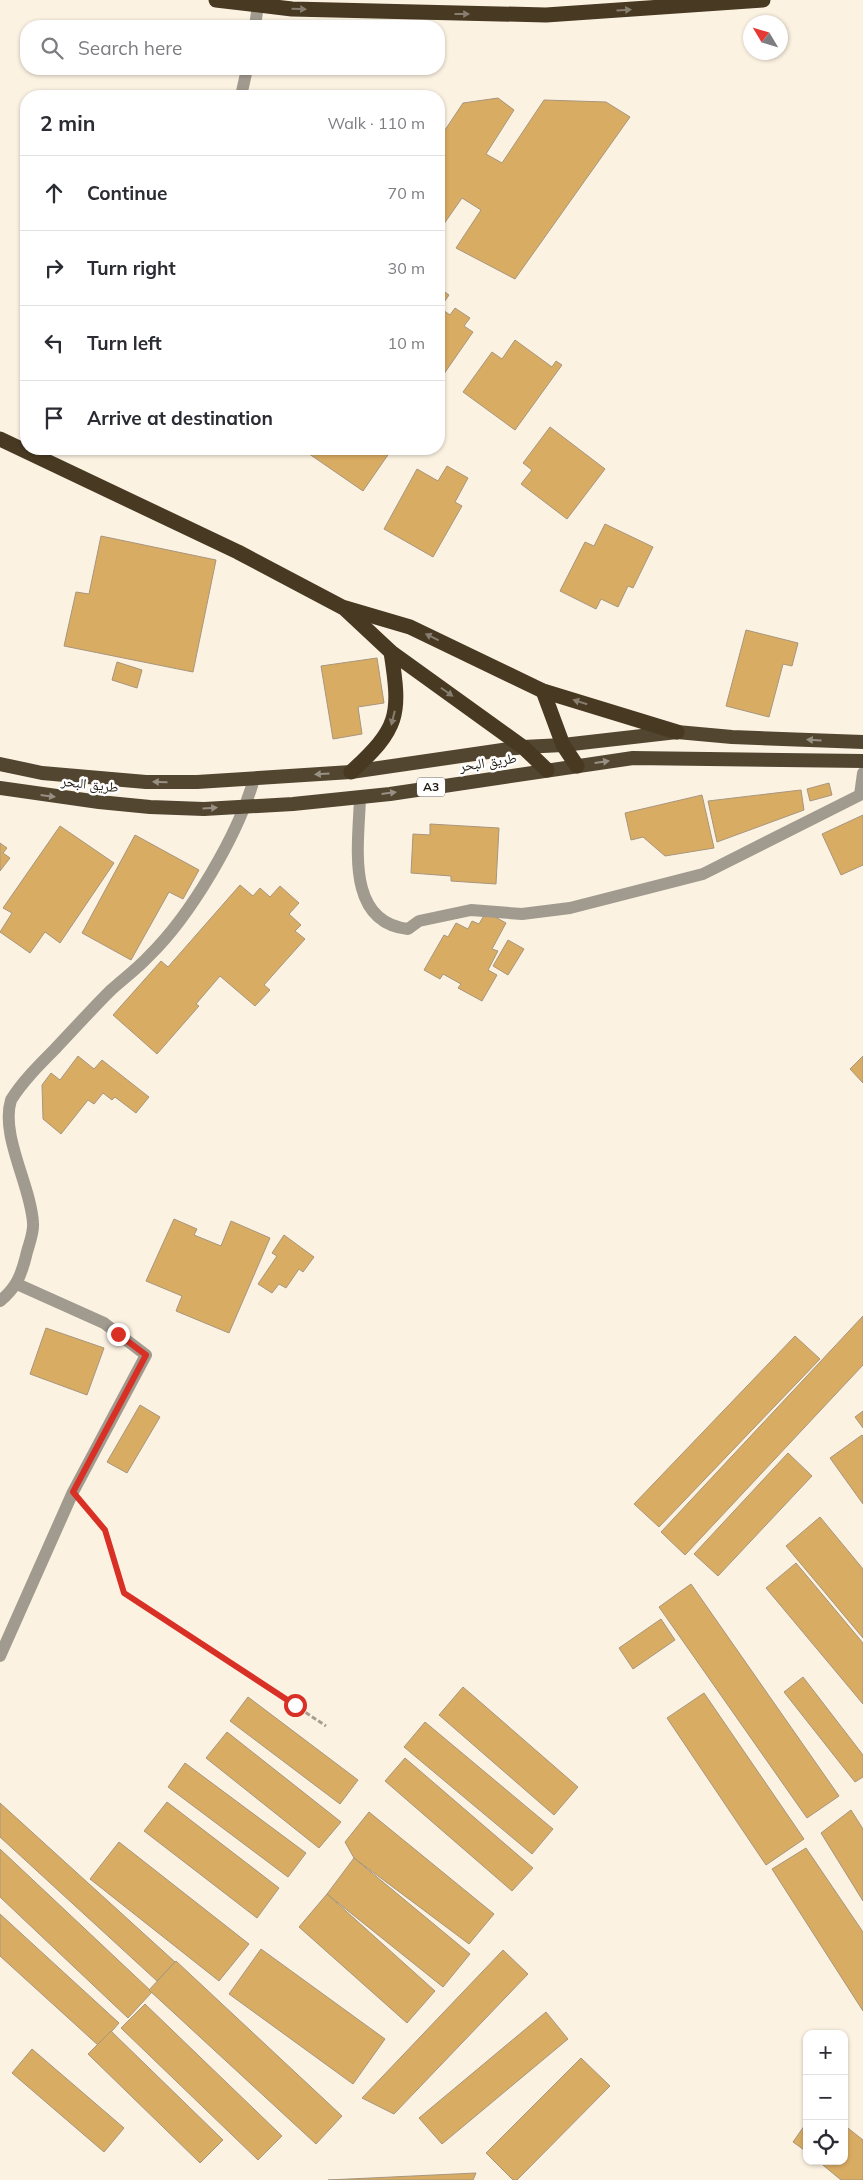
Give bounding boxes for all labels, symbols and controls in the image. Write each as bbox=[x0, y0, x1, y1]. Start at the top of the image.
one-way arrow bbox=[616, 5, 632, 13]
one-way arrow bbox=[292, 6, 308, 14]
one-way arrow bbox=[454, 10, 470, 18]
north arrow bbox=[743, 15, 788, 60]
search box bbox=[20, 20, 445, 75]
icon: search bbox=[38, 34, 66, 62]
text: Search here bbox=[78, 36, 182, 60]
text: 2 min bbox=[40, 110, 95, 136]
text: Walk · 110 m bbox=[327, 113, 425, 133]
icon: ahead bbox=[40, 179, 68, 207]
text: Continue bbox=[87, 181, 167, 205]
text: 70 m bbox=[388, 183, 425, 203]
icon: right bbox=[40, 254, 68, 282]
text: Turn right bbox=[87, 256, 176, 280]
text: 30 m bbox=[388, 258, 425, 278]
icon: left bbox=[40, 329, 68, 357]
text: Turn left bbox=[87, 331, 162, 355]
text: 10 m bbox=[388, 333, 425, 353]
icon: arrive bbox=[40, 404, 68, 432]
text: Arrive at destination bbox=[87, 406, 273, 430]
one-way arrow bbox=[425, 633, 439, 641]
one-way arrow bbox=[441, 687, 454, 697]
one-way arrow bbox=[573, 698, 588, 706]
one-way arrow bbox=[389, 710, 397, 725]
one-way arrow bbox=[806, 736, 822, 744]
street label: طريق البحر bbox=[457, 749, 518, 777]
one-way arrow bbox=[594, 758, 610, 766]
one-way arrow bbox=[314, 770, 330, 778]
street label: طريق البحر bbox=[59, 771, 120, 797]
one-way arrow bbox=[152, 778, 168, 786]
road number: A3 bbox=[417, 778, 445, 796]
one-way arrow bbox=[382, 789, 398, 797]
one-way arrow bbox=[40, 792, 56, 800]
one-way arrow bbox=[202, 804, 218, 812]
route end bbox=[107, 1323, 130, 1346]
route start bbox=[284, 1694, 307, 1717]
map controls bbox=[803, 2030, 848, 2165]
button: + bbox=[803, 2030, 848, 2075]
button: − bbox=[803, 2075, 848, 2120]
button: locate bbox=[803, 2120, 848, 2165]

